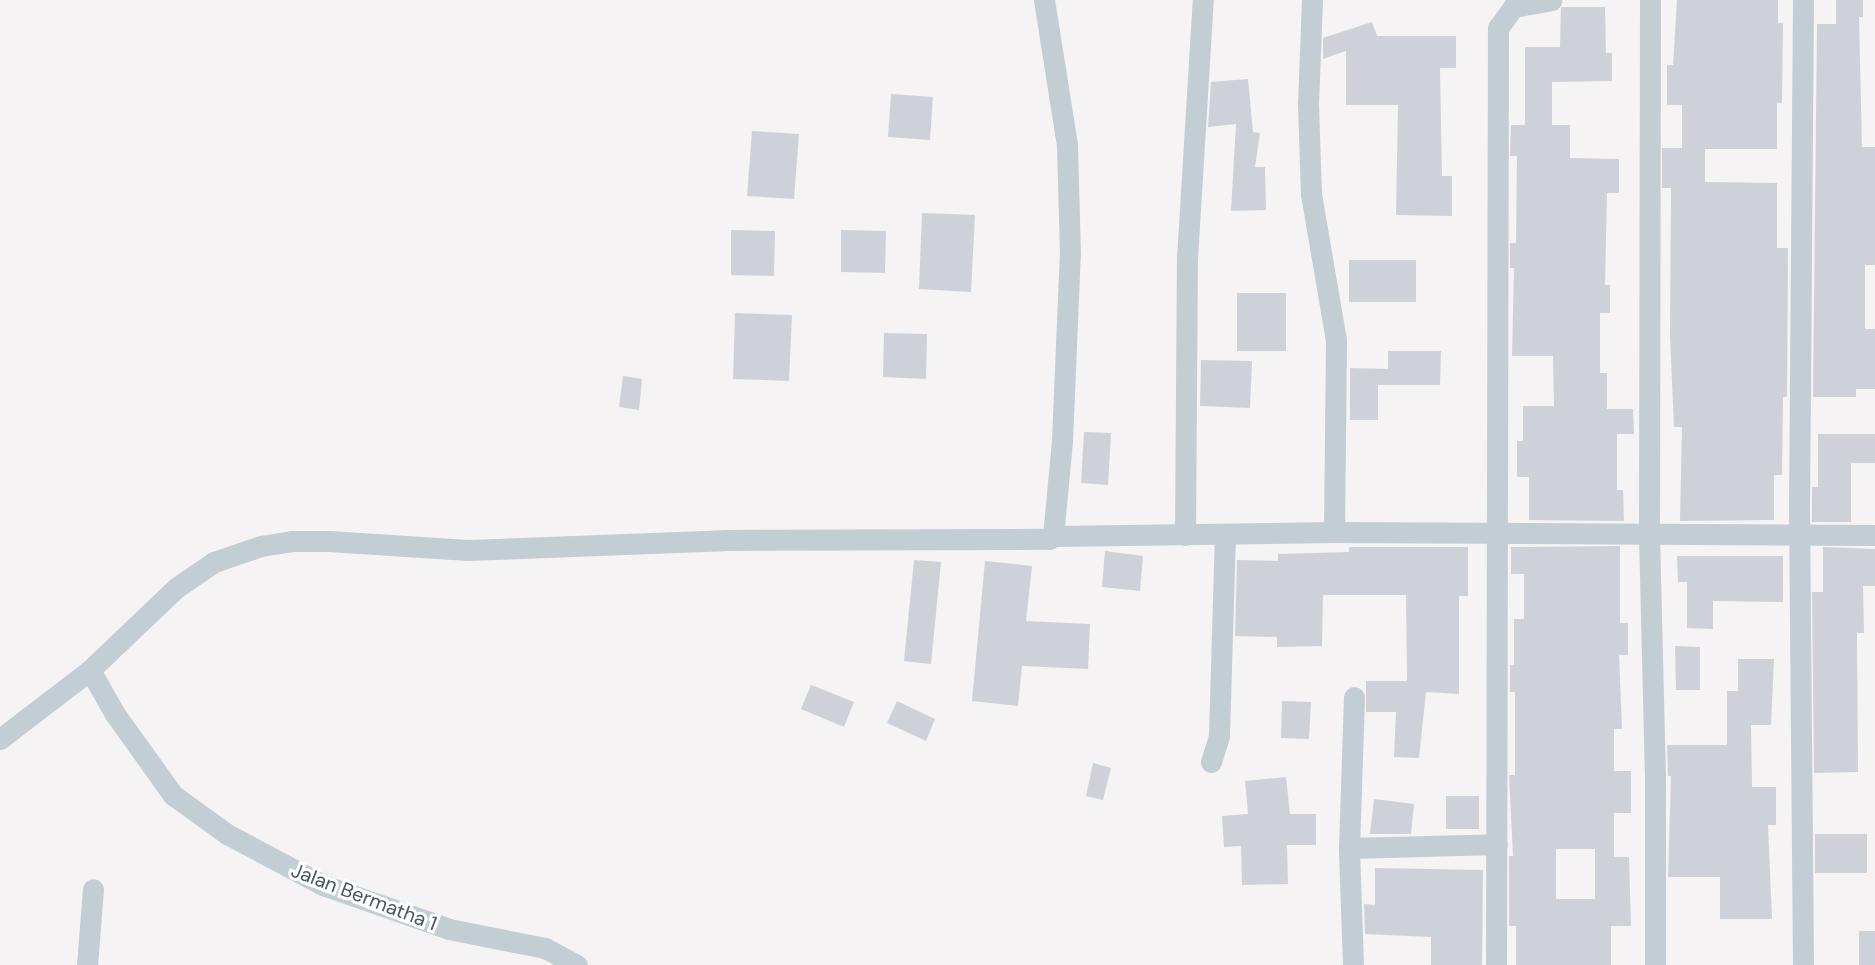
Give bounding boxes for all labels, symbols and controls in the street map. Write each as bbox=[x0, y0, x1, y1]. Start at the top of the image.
street label: Jalan Bermatha 1 bbox=[288, 858, 440, 936]

